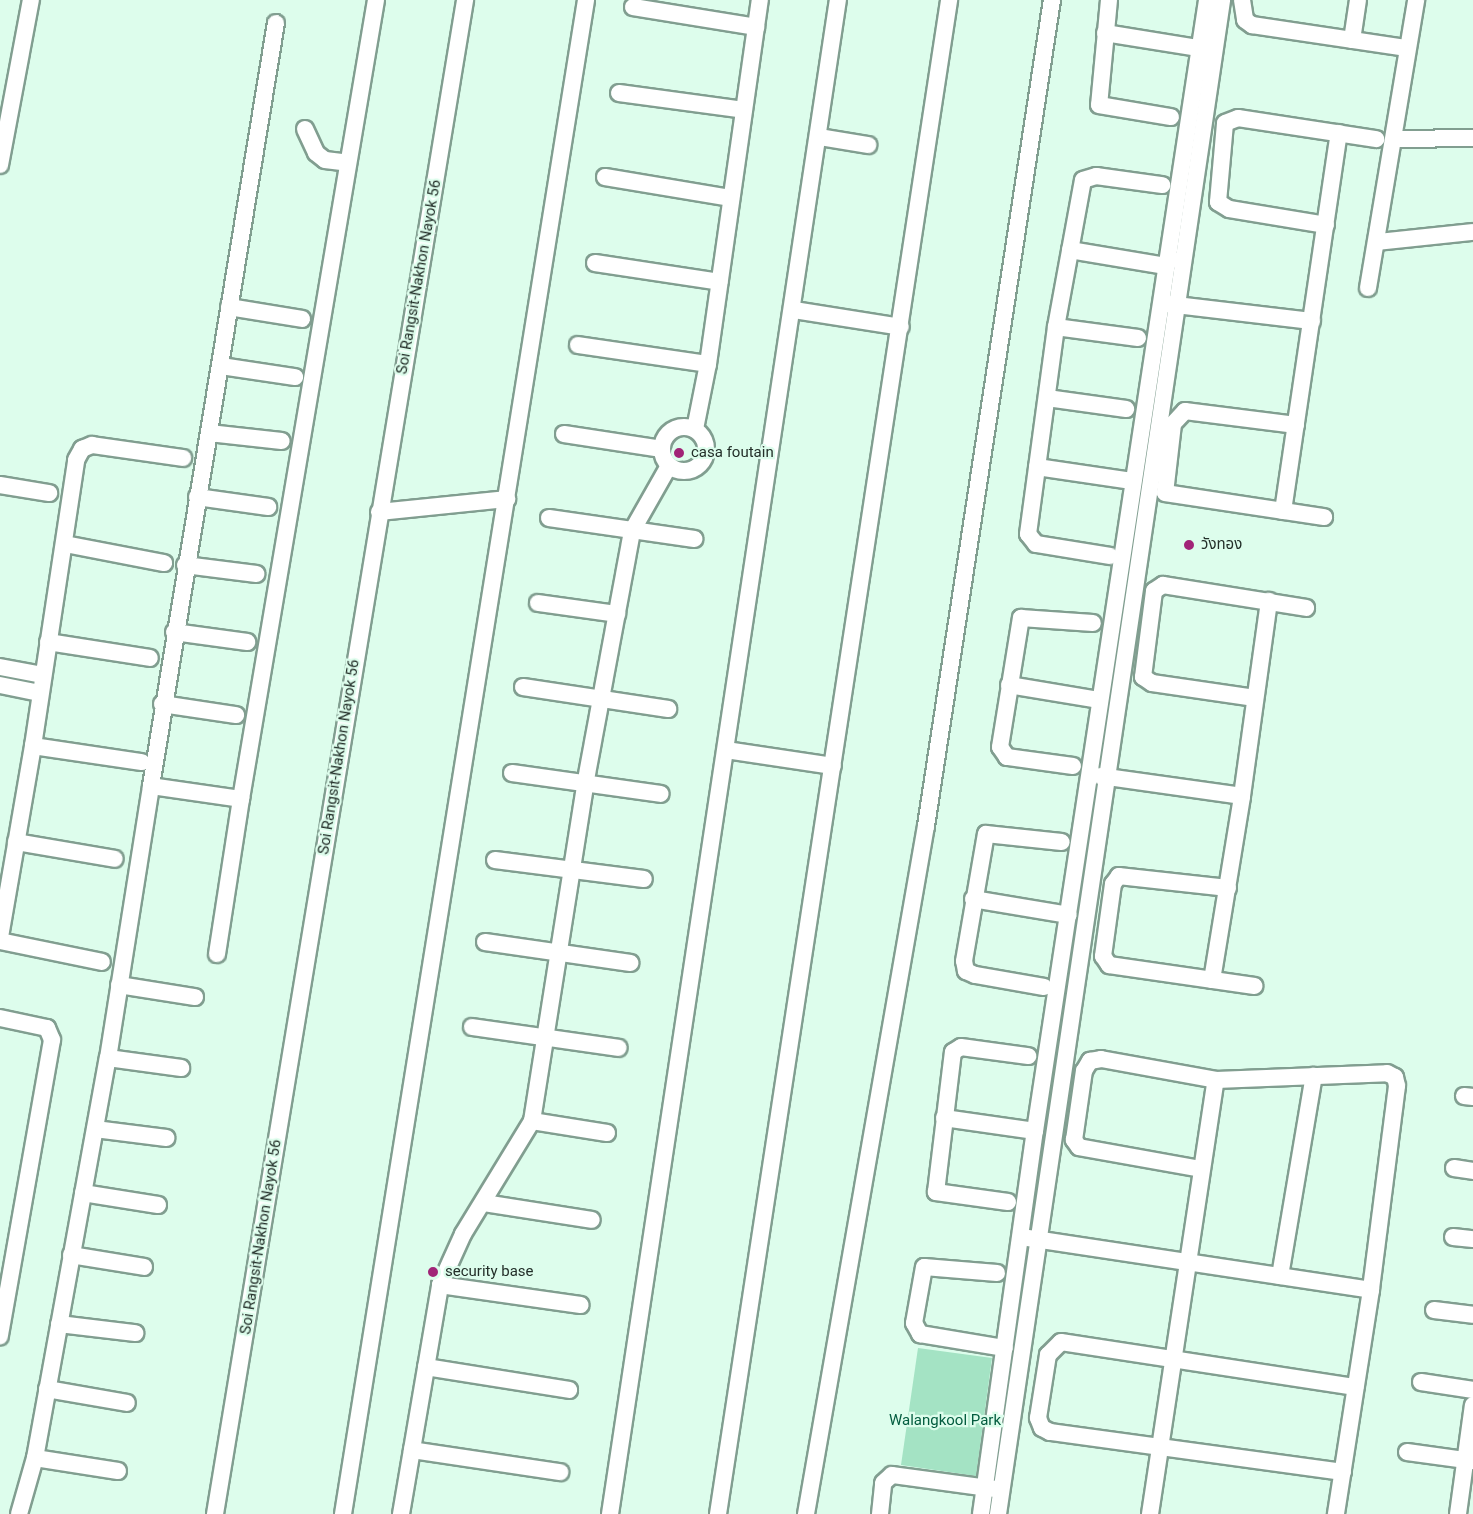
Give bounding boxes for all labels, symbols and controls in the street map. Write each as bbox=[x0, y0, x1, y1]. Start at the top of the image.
street label: Soi Rangsit-Nakhon Nayok 56 bbox=[393, 178, 445, 376]
place label: casa foutain bbox=[691, 444, 774, 462]
marker: casa foutain bbox=[672, 446, 686, 460]
place label: วังทอง bbox=[1201, 536, 1242, 554]
marker: วังทอง bbox=[1182, 538, 1196, 552]
street label: Soi Rangsit-Nakhon Nayok 56 bbox=[315, 658, 363, 856]
street label: Soi Rangsit-Nakhon Nayok 56 bbox=[237, 1138, 285, 1336]
place label: security base bbox=[445, 1263, 534, 1281]
marker: security base bbox=[426, 1265, 440, 1279]
park label: Walangkool Park bbox=[889, 1412, 1001, 1430]

